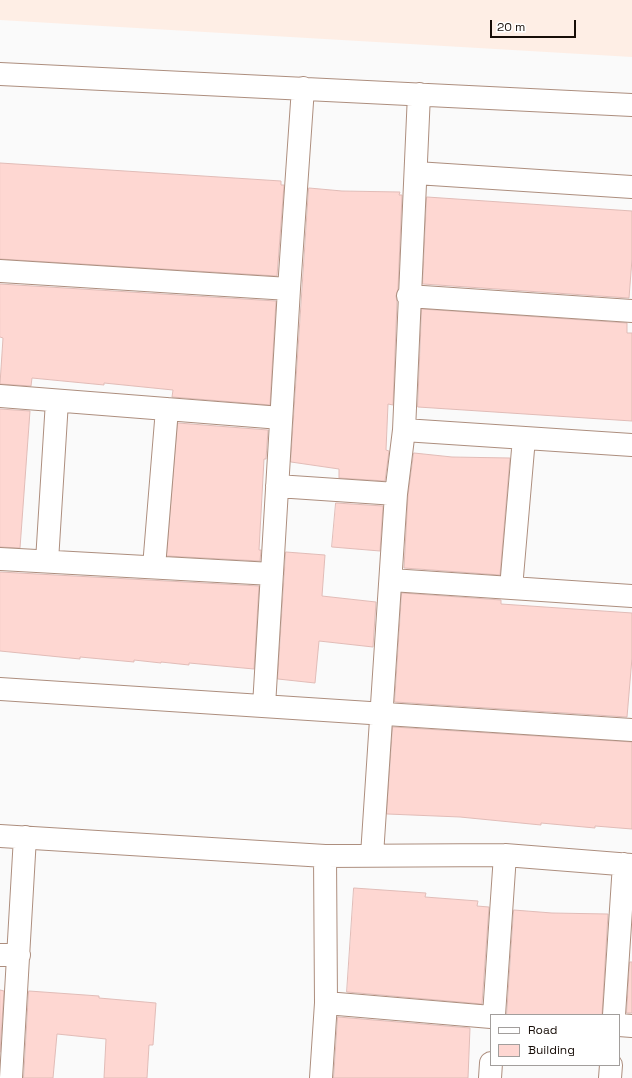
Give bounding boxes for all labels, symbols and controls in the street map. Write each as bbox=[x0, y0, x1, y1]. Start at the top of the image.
scale bar bbox=[492, 12, 578, 38]
text: 20 m bbox=[497, 19, 525, 35]
legend bbox=[490, 1014, 620, 1066]
text: Road bbox=[528, 1022, 557, 1038]
text: Building bbox=[528, 1042, 575, 1058]

